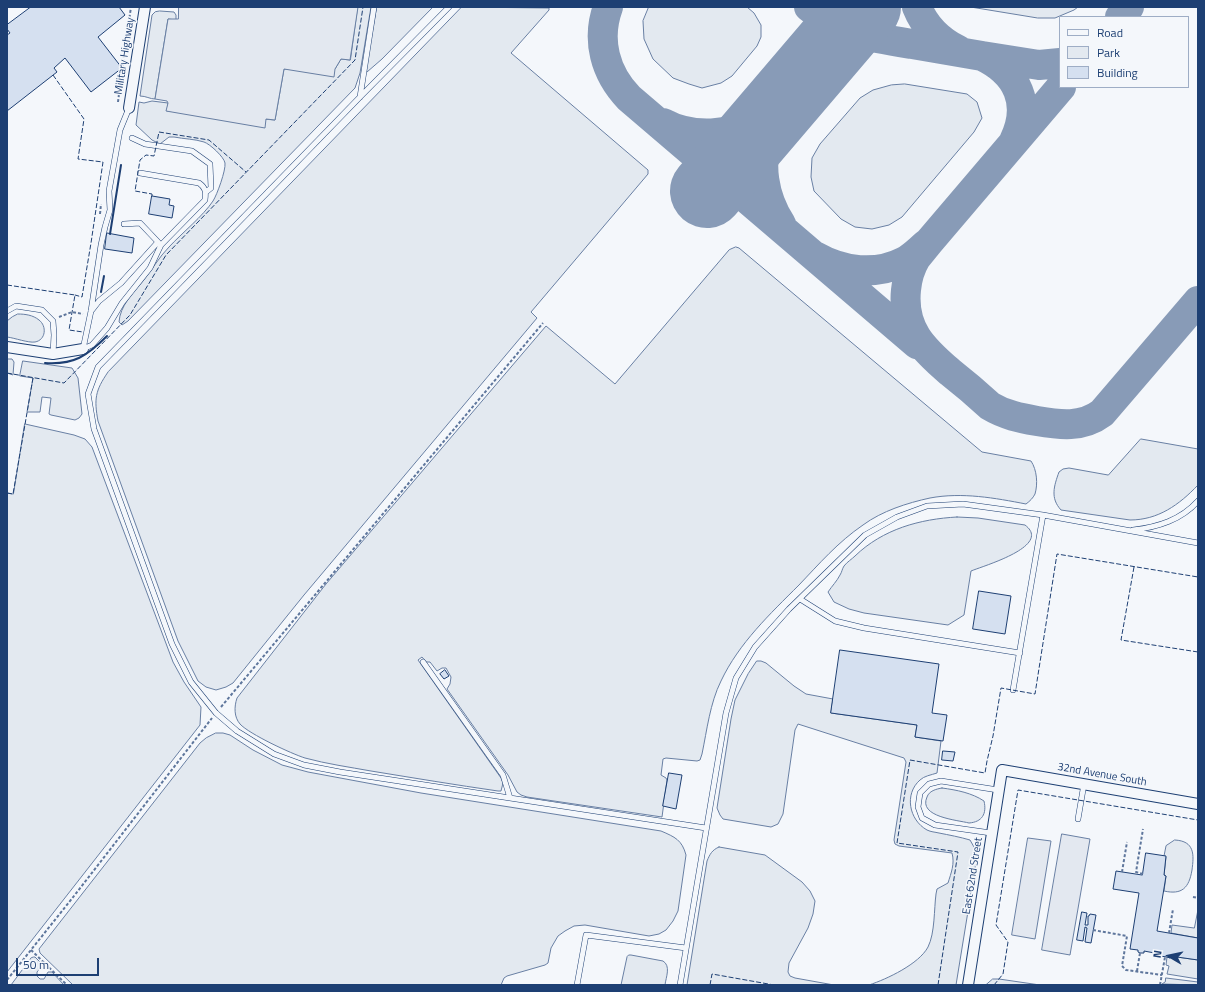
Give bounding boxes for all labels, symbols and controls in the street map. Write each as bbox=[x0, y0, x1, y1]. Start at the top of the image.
street label: Military Highway bbox=[112, 16, 138, 96]
legend bbox=[1059, 16, 1189, 88]
text: Road bbox=[1097, 23, 1123, 42]
text: Park bbox=[1097, 43, 1120, 62]
text: Building bbox=[1097, 63, 1138, 82]
street label: 32nd Avenue South bbox=[1056, 761, 1148, 789]
street label: East 62nd Street bbox=[960, 837, 986, 915]
north arrow bbox=[1149, 936, 1189, 976]
text: N bbox=[1149, 949, 1166, 959]
scale bar bbox=[18, 950, 101, 976]
text: 50 m bbox=[23, 955, 49, 974]

